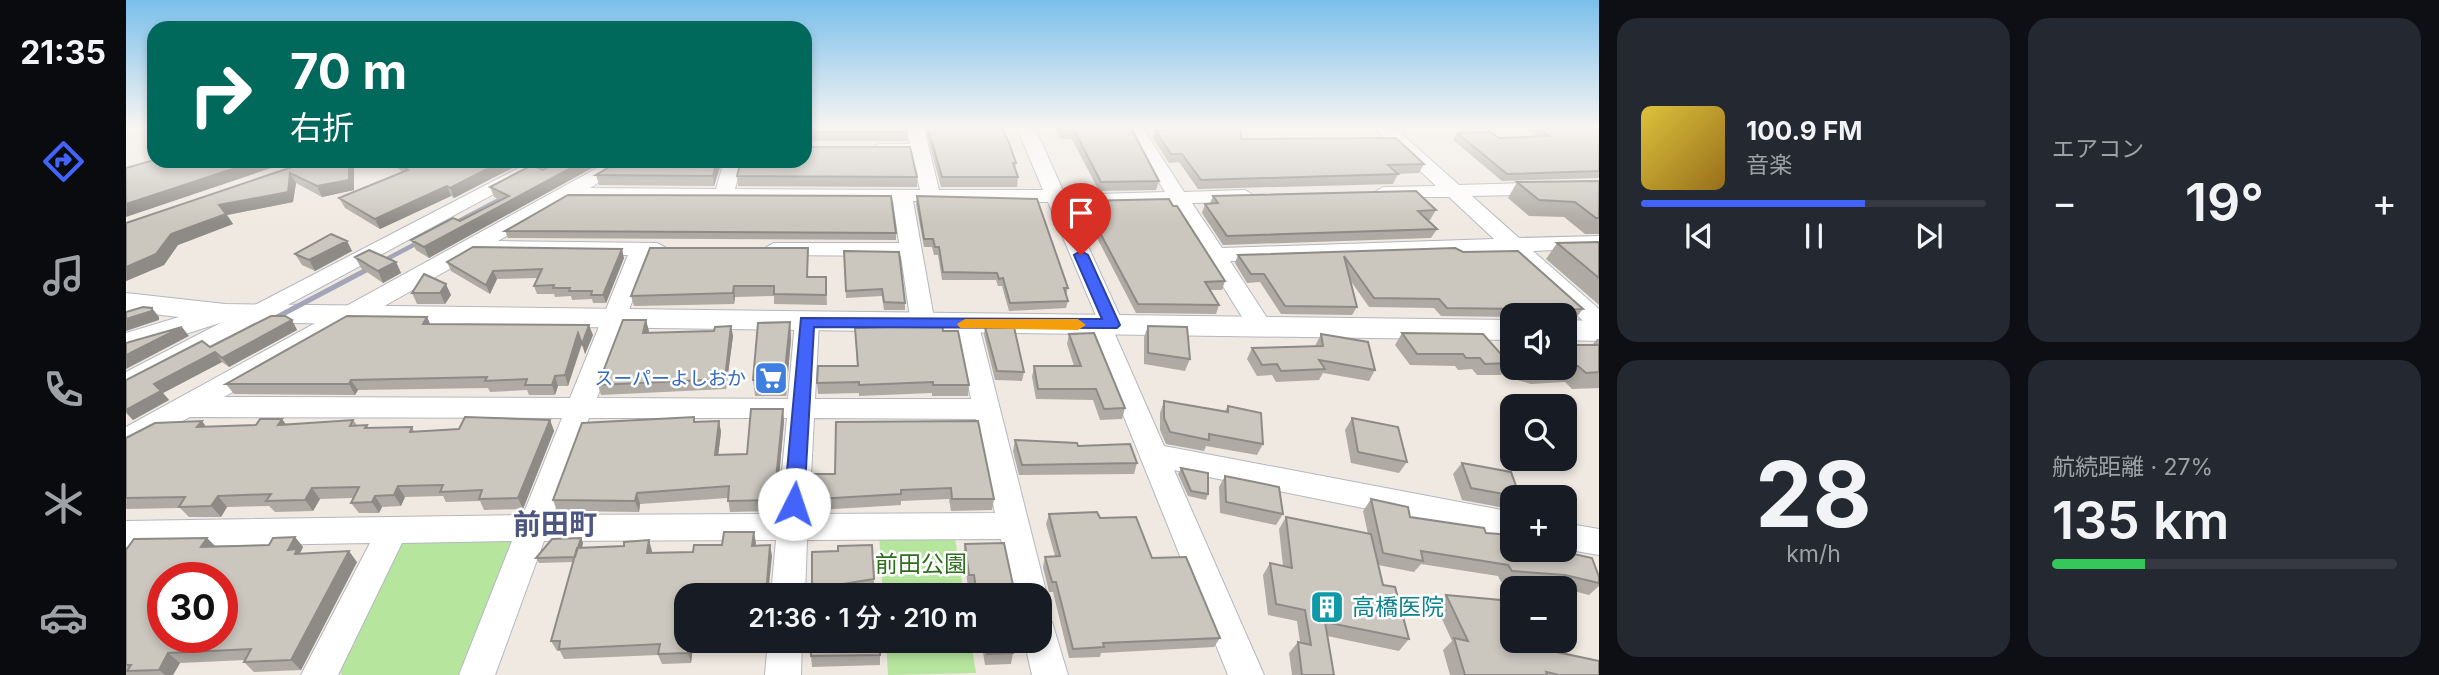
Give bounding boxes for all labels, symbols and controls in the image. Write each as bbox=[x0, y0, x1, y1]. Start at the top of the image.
text: 21:35 bbox=[20, 33, 106, 72]
text: 70 m bbox=[290, 42, 407, 101]
icon: right bbox=[175, 49, 266, 140]
text: 右折 bbox=[290, 108, 354, 147]
text: 100.9 FM bbox=[1746, 115, 1862, 146]
text: エアコン bbox=[2052, 135, 2144, 163]
icon: directions bbox=[39, 137, 88, 186]
text: 音楽 bbox=[1746, 151, 1792, 179]
text: 19° bbox=[2185, 171, 2264, 234]
text: − bbox=[2052, 179, 2077, 225]
text: + bbox=[2372, 179, 2397, 225]
pin bbox=[1051, 183, 1111, 255]
icon: arrive bbox=[1062, 194, 1100, 232]
icon: previous bbox=[1680, 217, 1718, 255]
icon: pause bbox=[1795, 217, 1833, 255]
icon: next bbox=[1910, 217, 1948, 255]
icon: music bbox=[39, 251, 88, 300]
map controls bbox=[1500, 303, 1577, 653]
button: sound bbox=[1500, 303, 1577, 380]
supermarket icon: スーパーよしおか bbox=[752, 359, 790, 397]
icon: phone bbox=[39, 365, 88, 414]
place label: スーパーよしおか bbox=[594, 367, 746, 390]
button: search bbox=[1500, 394, 1577, 471]
text: 28 bbox=[1755, 439, 1872, 549]
text: 航続距離 · 27% bbox=[2052, 453, 2213, 481]
position arrow bbox=[757, 467, 831, 541]
icon: climate bbox=[39, 479, 88, 528]
button: + bbox=[1500, 485, 1577, 562]
text: 135 km bbox=[2052, 489, 2229, 552]
district label: 前田町 bbox=[513, 507, 597, 541]
text: km/h bbox=[1786, 540, 1841, 568]
park label: 前田公園 bbox=[875, 550, 967, 578]
speed limit sign: 30 bbox=[147, 562, 238, 653]
button: − bbox=[1500, 576, 1577, 653]
building icon: 高橋医院 bbox=[1308, 588, 1346, 626]
icon: car bbox=[39, 593, 88, 642]
place label: 高橋医院 bbox=[1352, 593, 1444, 621]
text: 21:36 · 1 分 · 210 m bbox=[748, 602, 978, 633]

